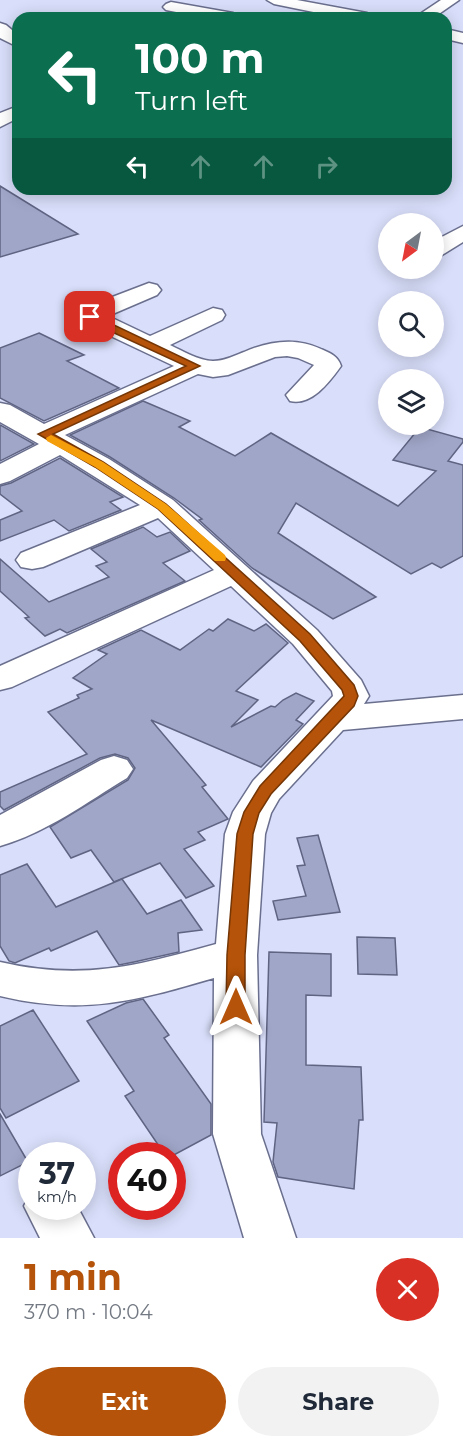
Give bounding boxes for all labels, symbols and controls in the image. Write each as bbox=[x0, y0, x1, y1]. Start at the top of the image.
text: 100 m bbox=[135, 32, 264, 84]
icon: left bbox=[36, 36, 114, 114]
text: Turn left bbox=[135, 84, 248, 117]
icon: left bbox=[121, 150, 154, 183]
icon: ahead bbox=[184, 150, 217, 183]
icon: ahead bbox=[247, 150, 280, 183]
icon: right bbox=[310, 150, 343, 183]
north arrow bbox=[378, 213, 444, 279]
map controls bbox=[378, 213, 444, 435]
pin bbox=[64, 291, 115, 342]
button: search bbox=[378, 291, 444, 357]
icon: arrive bbox=[73, 300, 106, 333]
button: layers bbox=[378, 369, 444, 435]
position arrow bbox=[204, 975, 268, 1039]
speed limit sign: 40 bbox=[108, 1142, 186, 1220]
text: 37 bbox=[39, 1155, 75, 1192]
text: km/h bbox=[37, 1187, 77, 1206]
text: 1 min bbox=[24, 1255, 122, 1299]
button: close bbox=[376, 1258, 439, 1321]
text: 370 m · 10:04 bbox=[24, 1300, 153, 1324]
button: Exit bbox=[24, 1367, 226, 1436]
button: Share bbox=[238, 1367, 439, 1436]

